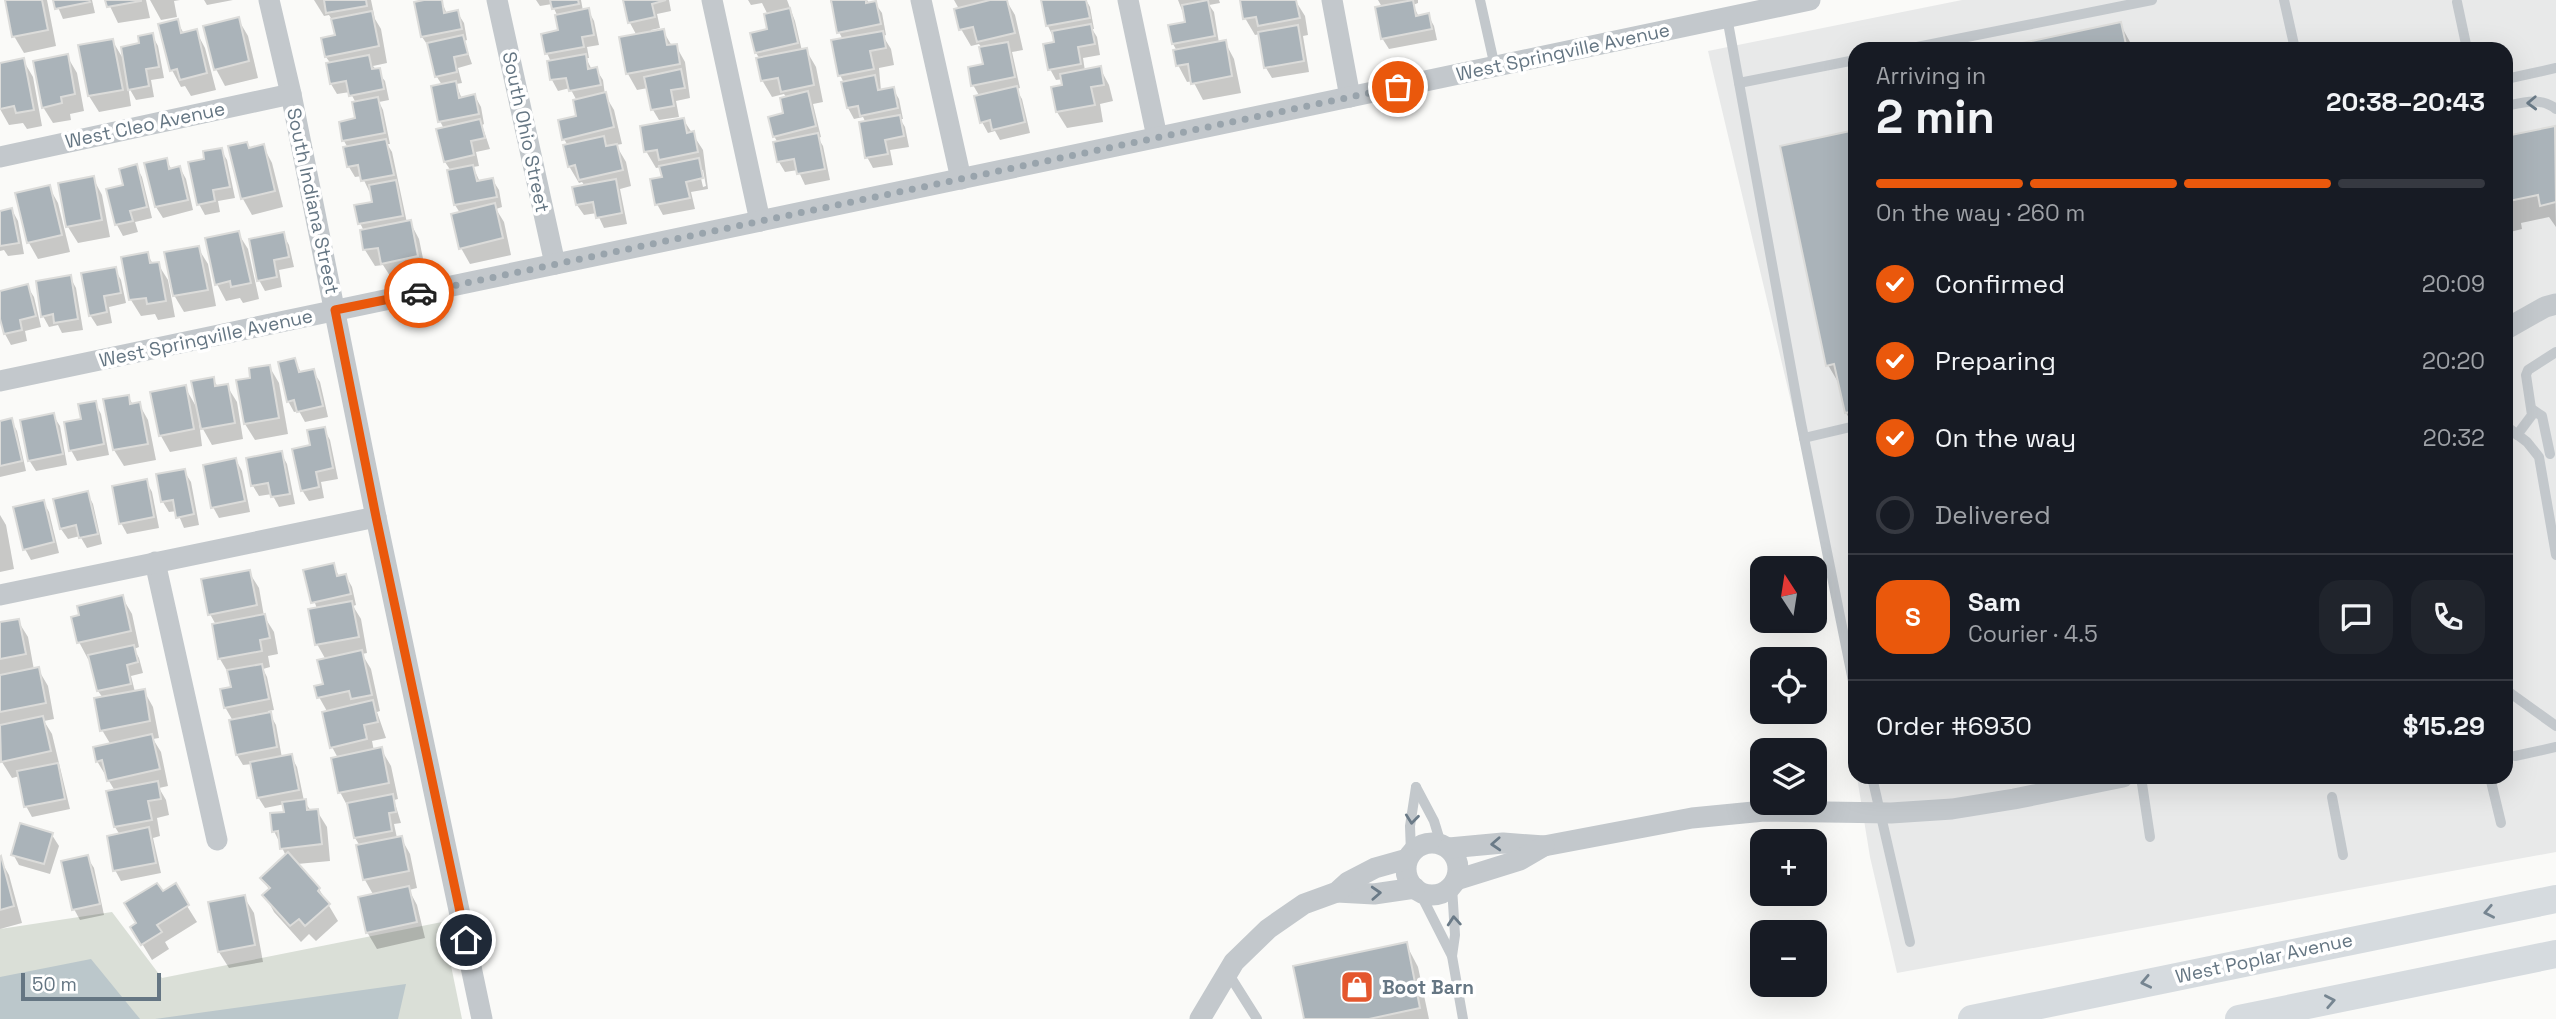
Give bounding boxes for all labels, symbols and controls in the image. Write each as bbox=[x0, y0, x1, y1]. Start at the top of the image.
street label: West Springville Avenue bbox=[1454, 17, 1672, 87]
street label: South Ohio Street bbox=[497, 49, 555, 215]
pin bbox=[1368, 57, 1428, 117]
text: Arriving in bbox=[1876, 61, 1986, 91]
icon: bag bbox=[1379, 68, 1417, 106]
text: 20:38–20:43 bbox=[2326, 85, 2485, 119]
text: 2 min bbox=[1876, 88, 1995, 146]
one-way arrow bbox=[2526, 95, 2537, 110]
street label: West Cleo Avenue bbox=[63, 96, 227, 154]
street label: South Indiana Street bbox=[281, 106, 345, 296]
text: On the way · 260 m bbox=[1876, 198, 2085, 228]
courier bbox=[384, 258, 454, 328]
icon: check bbox=[1876, 265, 1914, 303]
text: Confirmed bbox=[1935, 267, 2065, 301]
text: 20:09 bbox=[2422, 269, 2485, 299]
icon: car bbox=[400, 274, 438, 312]
street label: West Springville Avenue bbox=[97, 303, 315, 373]
icon: check bbox=[1876, 342, 1914, 380]
text: Preparing bbox=[1935, 344, 2056, 378]
text: 20:20 bbox=[2422, 346, 2485, 376]
icon: check bbox=[1876, 419, 1914, 457]
text: On the way bbox=[1935, 421, 2076, 455]
text: 20:32 bbox=[2423, 423, 2485, 453]
text: Delivered bbox=[1935, 498, 2051, 532]
north arrow bbox=[1750, 556, 1827, 634]
map controls bbox=[1750, 556, 1827, 997]
button: chat bbox=[2319, 580, 2393, 654]
button: phone bbox=[2411, 580, 2485, 654]
text: Sam bbox=[1968, 585, 2021, 619]
text: S bbox=[1905, 600, 1921, 634]
text: Courier · 4.5 bbox=[1968, 619, 2098, 649]
button: locate bbox=[1750, 647, 1827, 724]
text: Order #6930 bbox=[1876, 709, 2032, 743]
text: $15.29 bbox=[2403, 709, 2485, 743]
button: layers bbox=[1750, 738, 1827, 815]
one-way arrow bbox=[1405, 814, 1420, 825]
button: + bbox=[1750, 829, 1827, 906]
one-way arrow bbox=[1491, 836, 1502, 851]
one-way arrow bbox=[1371, 886, 1382, 901]
one-way arrow bbox=[2483, 904, 2495, 919]
pin bbox=[436, 910, 496, 970]
one-way arrow bbox=[1447, 916, 1462, 927]
button: − bbox=[1750, 920, 1827, 997]
icon: home bbox=[447, 921, 485, 959]
street label: West Poplar Avenue bbox=[2173, 927, 2355, 989]
shop icon: Boot Barn bbox=[1338, 968, 1376, 1006]
scale bar bbox=[21, 970, 161, 1002]
text: 50 m bbox=[32, 972, 77, 997]
one-way arrow bbox=[2140, 974, 2152, 989]
place label: Boot Barn bbox=[1382, 975, 1474, 1000]
one-way arrow bbox=[2324, 995, 2336, 1010]

